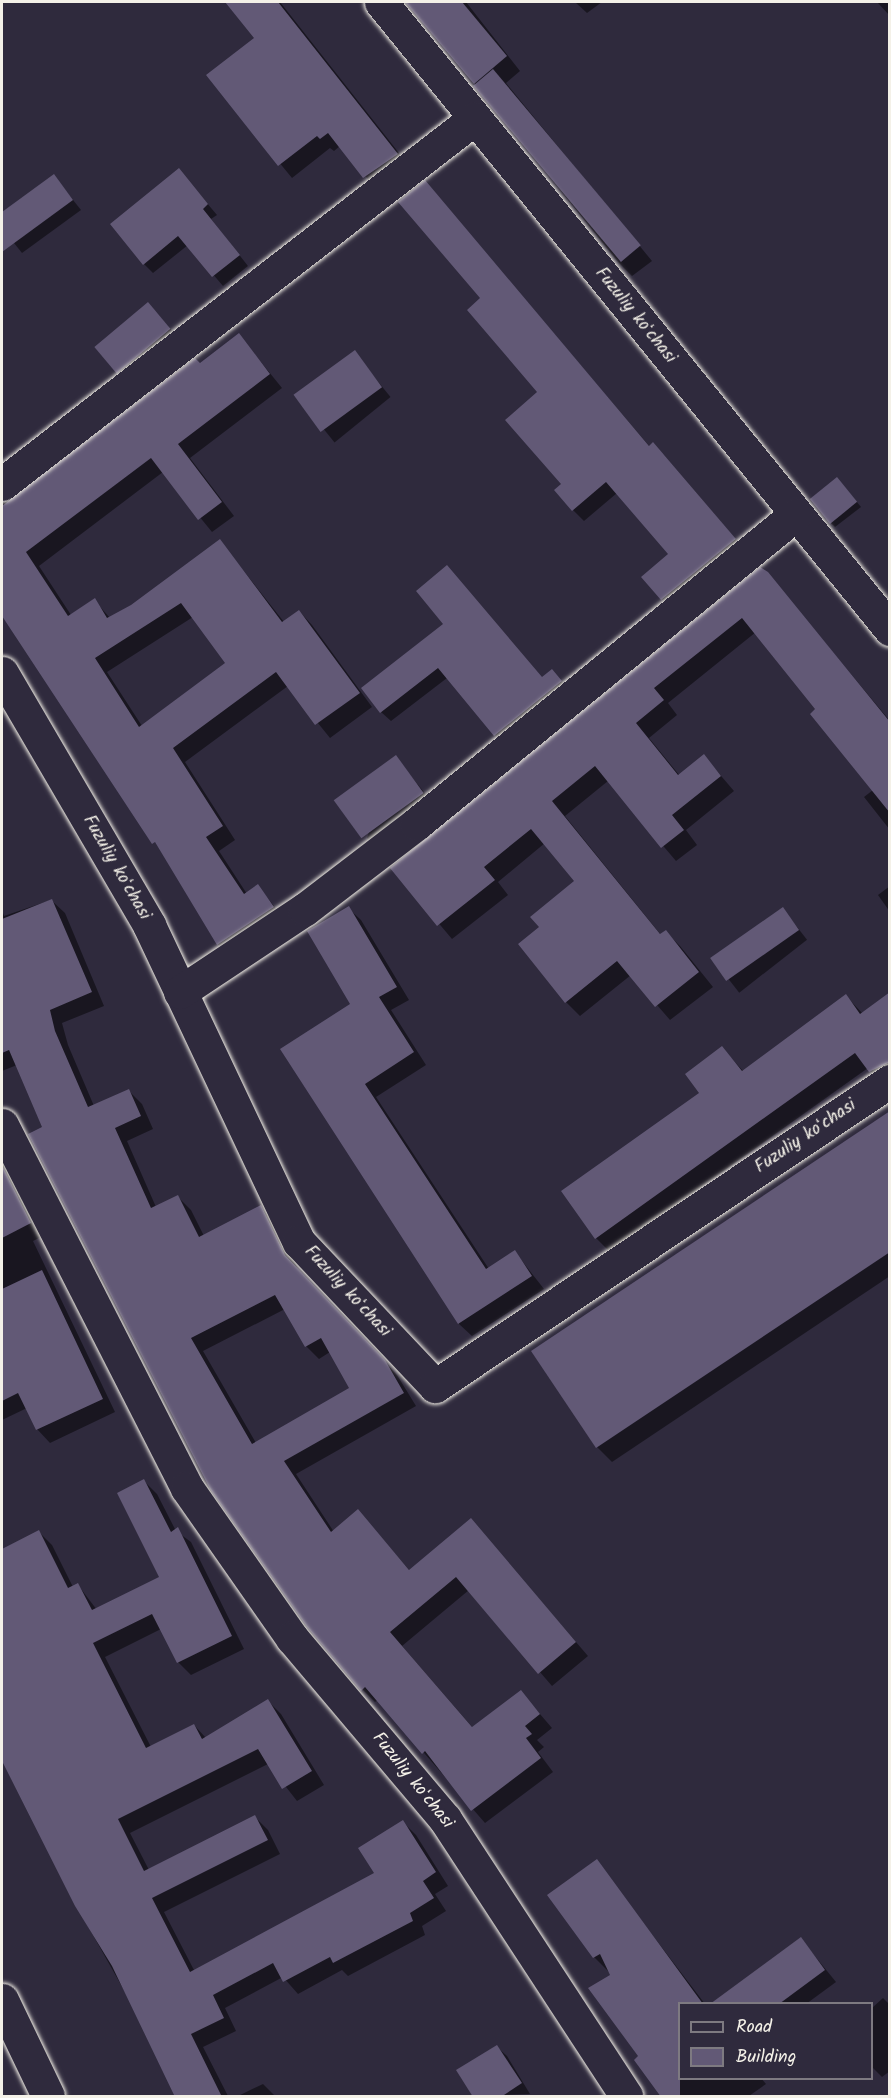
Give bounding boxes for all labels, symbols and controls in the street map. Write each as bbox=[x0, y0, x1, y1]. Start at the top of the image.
street label: Fuzuliy koʻchasi bbox=[590, 263, 680, 369]
street label: Fuzuliy koʻchasi bbox=[77, 812, 155, 924]
street label: Fuzuliy koʻchasi bbox=[751, 1095, 861, 1179]
street label: Fuzuliy koʻchasi bbox=[299, 1242, 395, 1342]
street label: Fuzuliy koʻchasi bbox=[367, 1728, 457, 1834]
legend bbox=[678, 2002, 873, 2080]
text: Road bbox=[736, 2013, 772, 2042]
text: Building bbox=[736, 2043, 796, 2072]

